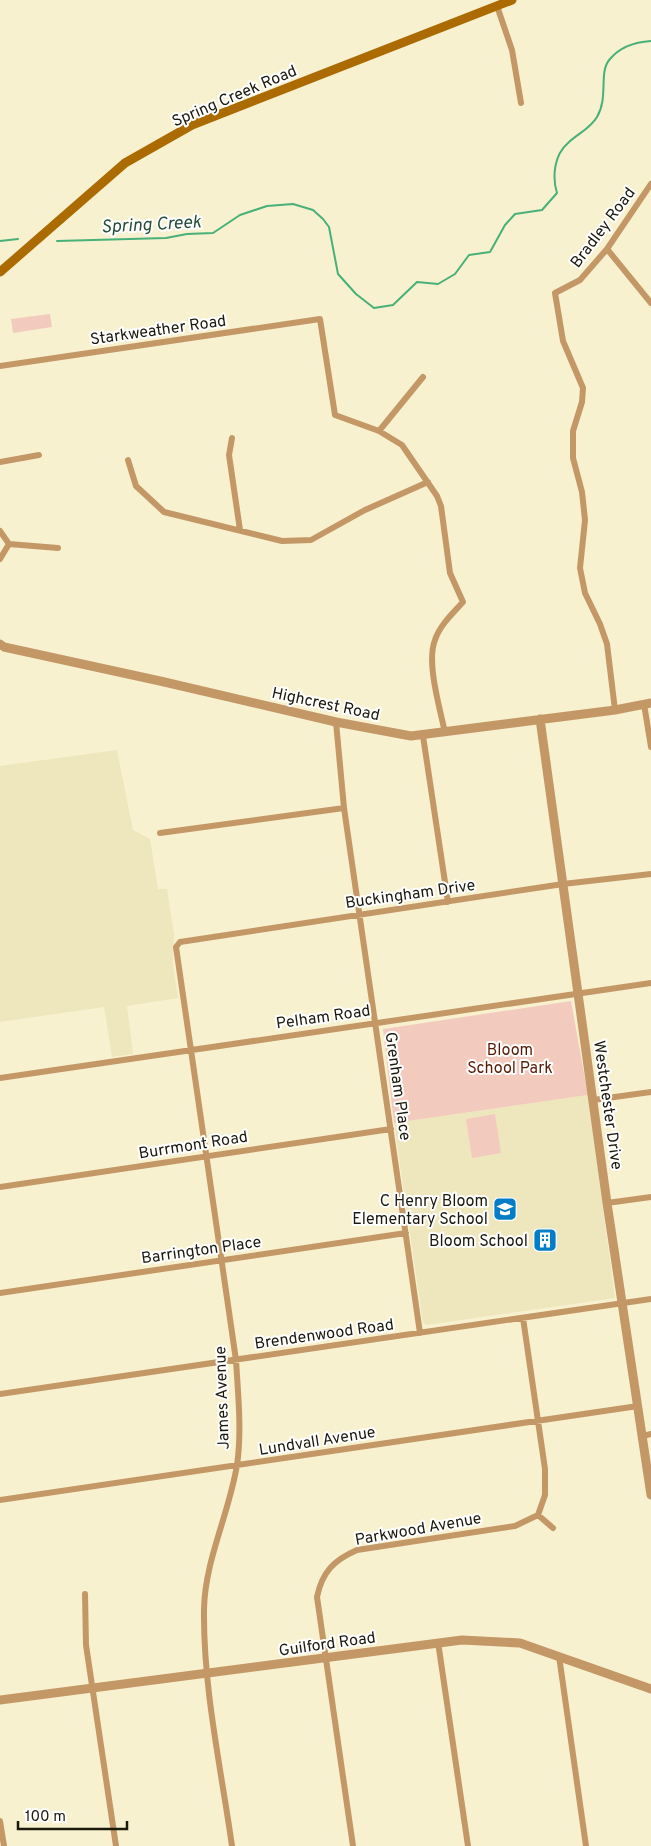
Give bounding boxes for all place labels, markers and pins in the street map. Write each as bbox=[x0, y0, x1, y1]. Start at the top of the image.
place label: C Henry Bloom Elementary School bbox=[352, 1192, 488, 1230]
school or university icon: C Henry Bloom Elementary School bbox=[492, 1196, 518, 1222]
building icon: Bloom School bbox=[532, 1227, 558, 1253]
place label: Bloom School bbox=[429, 1232, 528, 1252]

